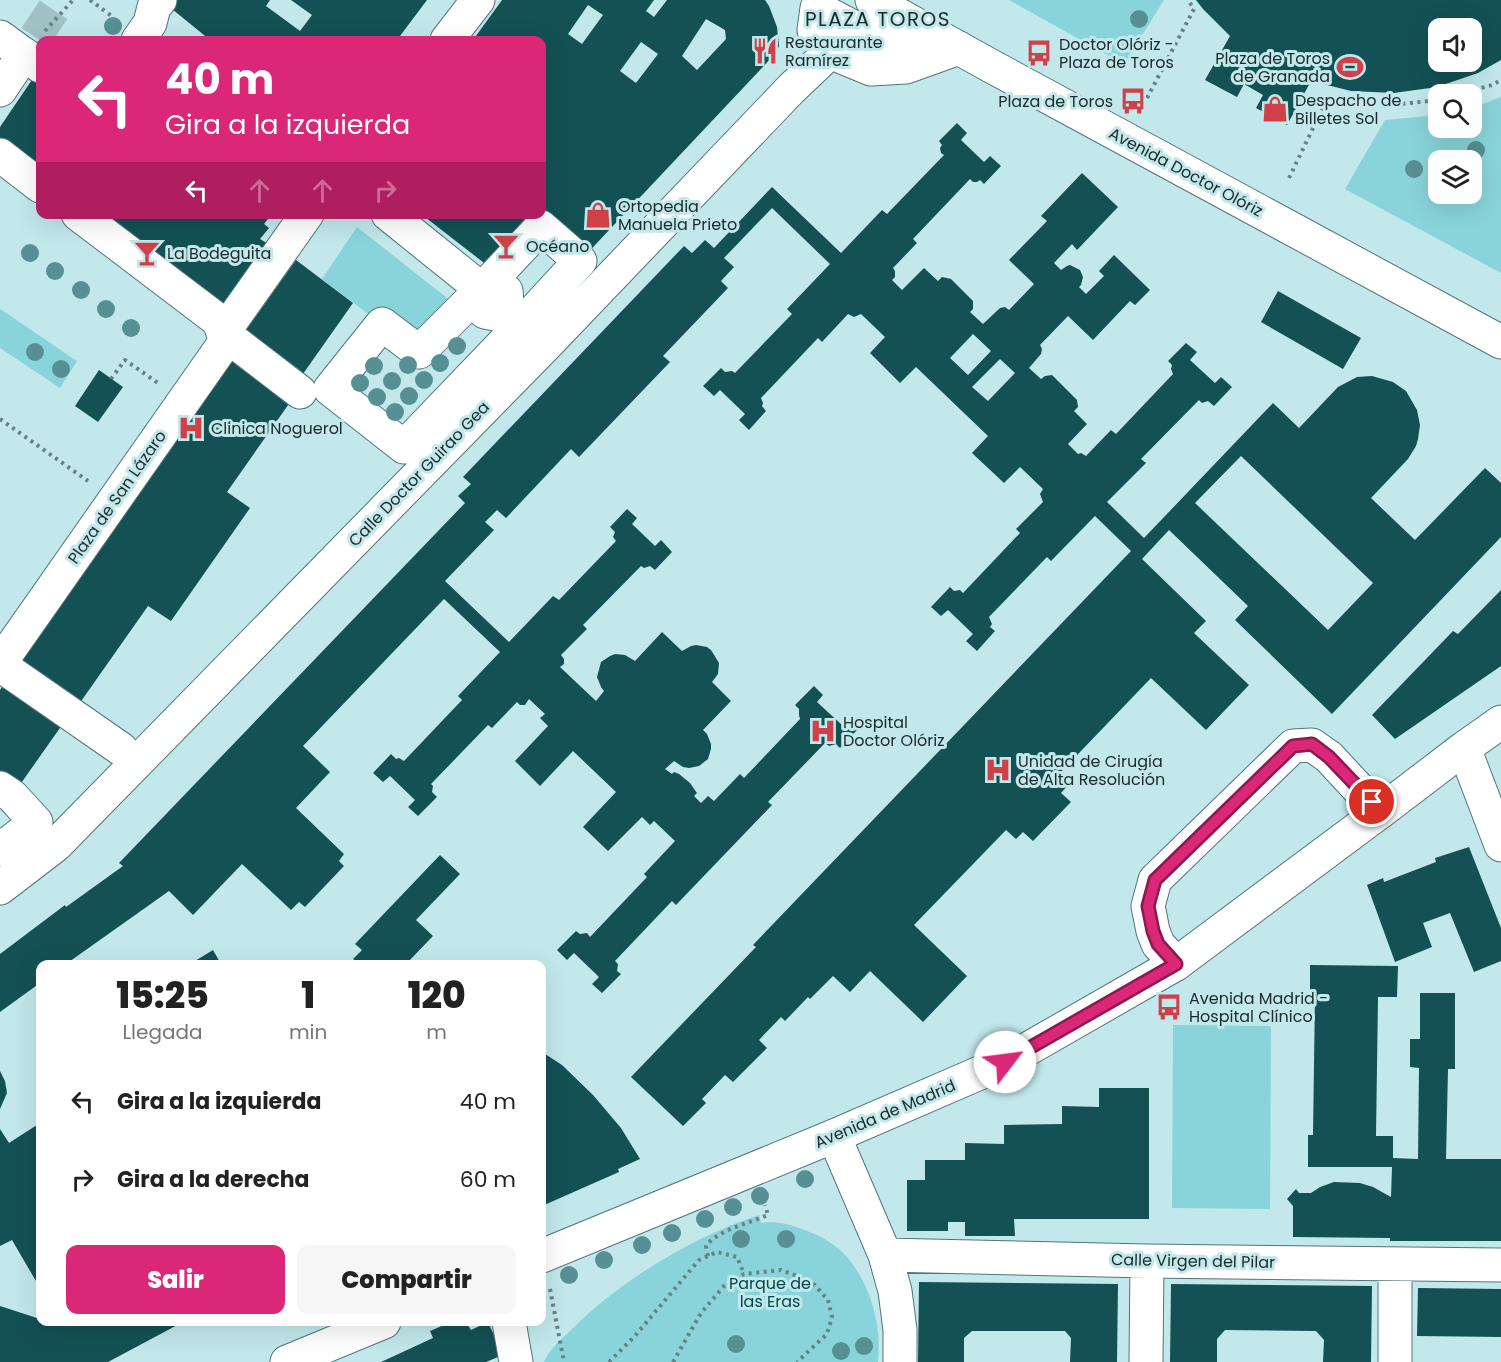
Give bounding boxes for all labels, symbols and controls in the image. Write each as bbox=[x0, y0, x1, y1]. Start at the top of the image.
district label: PLAZA TOROS bbox=[805, 5, 951, 33]
map controls bbox=[1428, 18, 1482, 204]
button: sound bbox=[1428, 18, 1482, 72]
place label: Restaurante Ramírez bbox=[785, 31, 883, 72]
place label: Doctor Olóriz - Plaza de Toros bbox=[1059, 33, 1174, 74]
restaurant icon: Restaurante Ramírez bbox=[750, 36, 780, 66]
bus stop icon: Doctor Olóriz - Plaza de Toros bbox=[1024, 38, 1054, 68]
place label: Plaza de Toros de Granada bbox=[1215, 47, 1330, 88]
text: 40 m bbox=[165, 50, 274, 109]
sports icon: Plaza de Toros de Granada bbox=[1335, 52, 1365, 82]
icon: left bbox=[66, 60, 144, 138]
button: search bbox=[1428, 84, 1482, 138]
bus stop icon: Plaza de Toros bbox=[1118, 86, 1148, 116]
place label: Despacho de Billetes Sol bbox=[1295, 89, 1401, 130]
place label: Plaza de Toros bbox=[998, 90, 1113, 113]
shop icon: Despacho de Billetes Sol bbox=[1260, 94, 1290, 124]
text: Gira a la izquierda bbox=[165, 106, 410, 143]
street label: Avenida Doctor Olóriz bbox=[1105, 122, 1267, 222]
button: layers bbox=[1428, 150, 1482, 204]
icon: left bbox=[180, 174, 213, 207]
icon: ahead bbox=[243, 174, 276, 207]
icon: ahead bbox=[306, 174, 339, 207]
icon: right bbox=[369, 174, 402, 207]
place label: Ortopedia Manuela Prieto bbox=[618, 195, 737, 236]
shop icon: Ortopedia Manuela Prieto bbox=[583, 200, 613, 230]
bar icon: Océano bbox=[491, 231, 521, 261]
place label: Océano bbox=[526, 235, 590, 258]
bar icon: La Bodeguita bbox=[132, 238, 162, 268]
place label: La Bodeguita bbox=[167, 242, 271, 265]
street label: Calle Doctor Guirao Gea bbox=[343, 396, 495, 552]
hospital icon: Clinica Noguerol bbox=[176, 413, 206, 443]
place label: Clinica Noguerol bbox=[211, 417, 343, 440]
street label: Plaza de San Lázaro bbox=[62, 426, 172, 568]
place label: Hospital Doctor Olóriz bbox=[843, 711, 945, 752]
hospital icon: Hospital Doctor Olóriz bbox=[808, 716, 838, 746]
place label: Unidad de Cirugía de Alta Resolución bbox=[1018, 750, 1165, 791]
hospital icon: Unidad de Cirugía de Alta Resolución bbox=[983, 755, 1013, 785]
pin bbox=[1346, 776, 1397, 827]
icon: arrive bbox=[1355, 785, 1388, 818]
text: 15:25 bbox=[116, 970, 209, 1021]
text: 1 bbox=[301, 970, 315, 1021]
text: 120 bbox=[408, 970, 466, 1021]
place label: Avenida Madrid - Hospital Clínico bbox=[1189, 987, 1328, 1028]
bus stop icon: Avenida Madrid - Hospital Clínico bbox=[1154, 992, 1184, 1022]
text: Llegada bbox=[122, 1018, 203, 1046]
text: min bbox=[289, 1018, 327, 1046]
text: m bbox=[426, 1018, 447, 1046]
position arrow bbox=[973, 1030, 1037, 1094]
street label: Avenida de Madrid bbox=[811, 1074, 959, 1154]
icon: left bbox=[66, 1085, 99, 1118]
text: Gira a la izquierda bbox=[117, 1086, 321, 1117]
text: 40 m bbox=[460, 1086, 516, 1117]
icon: right bbox=[66, 1163, 99, 1196]
text: Gira a la derecha bbox=[117, 1164, 310, 1195]
text: 60 m bbox=[460, 1164, 516, 1195]
button: Salir bbox=[66, 1245, 285, 1314]
button: Compartir bbox=[297, 1245, 516, 1314]
street label: Calle Virgen del Pilar bbox=[1111, 1248, 1275, 1274]
park label: Parque de las Eras bbox=[729, 1272, 811, 1313]

